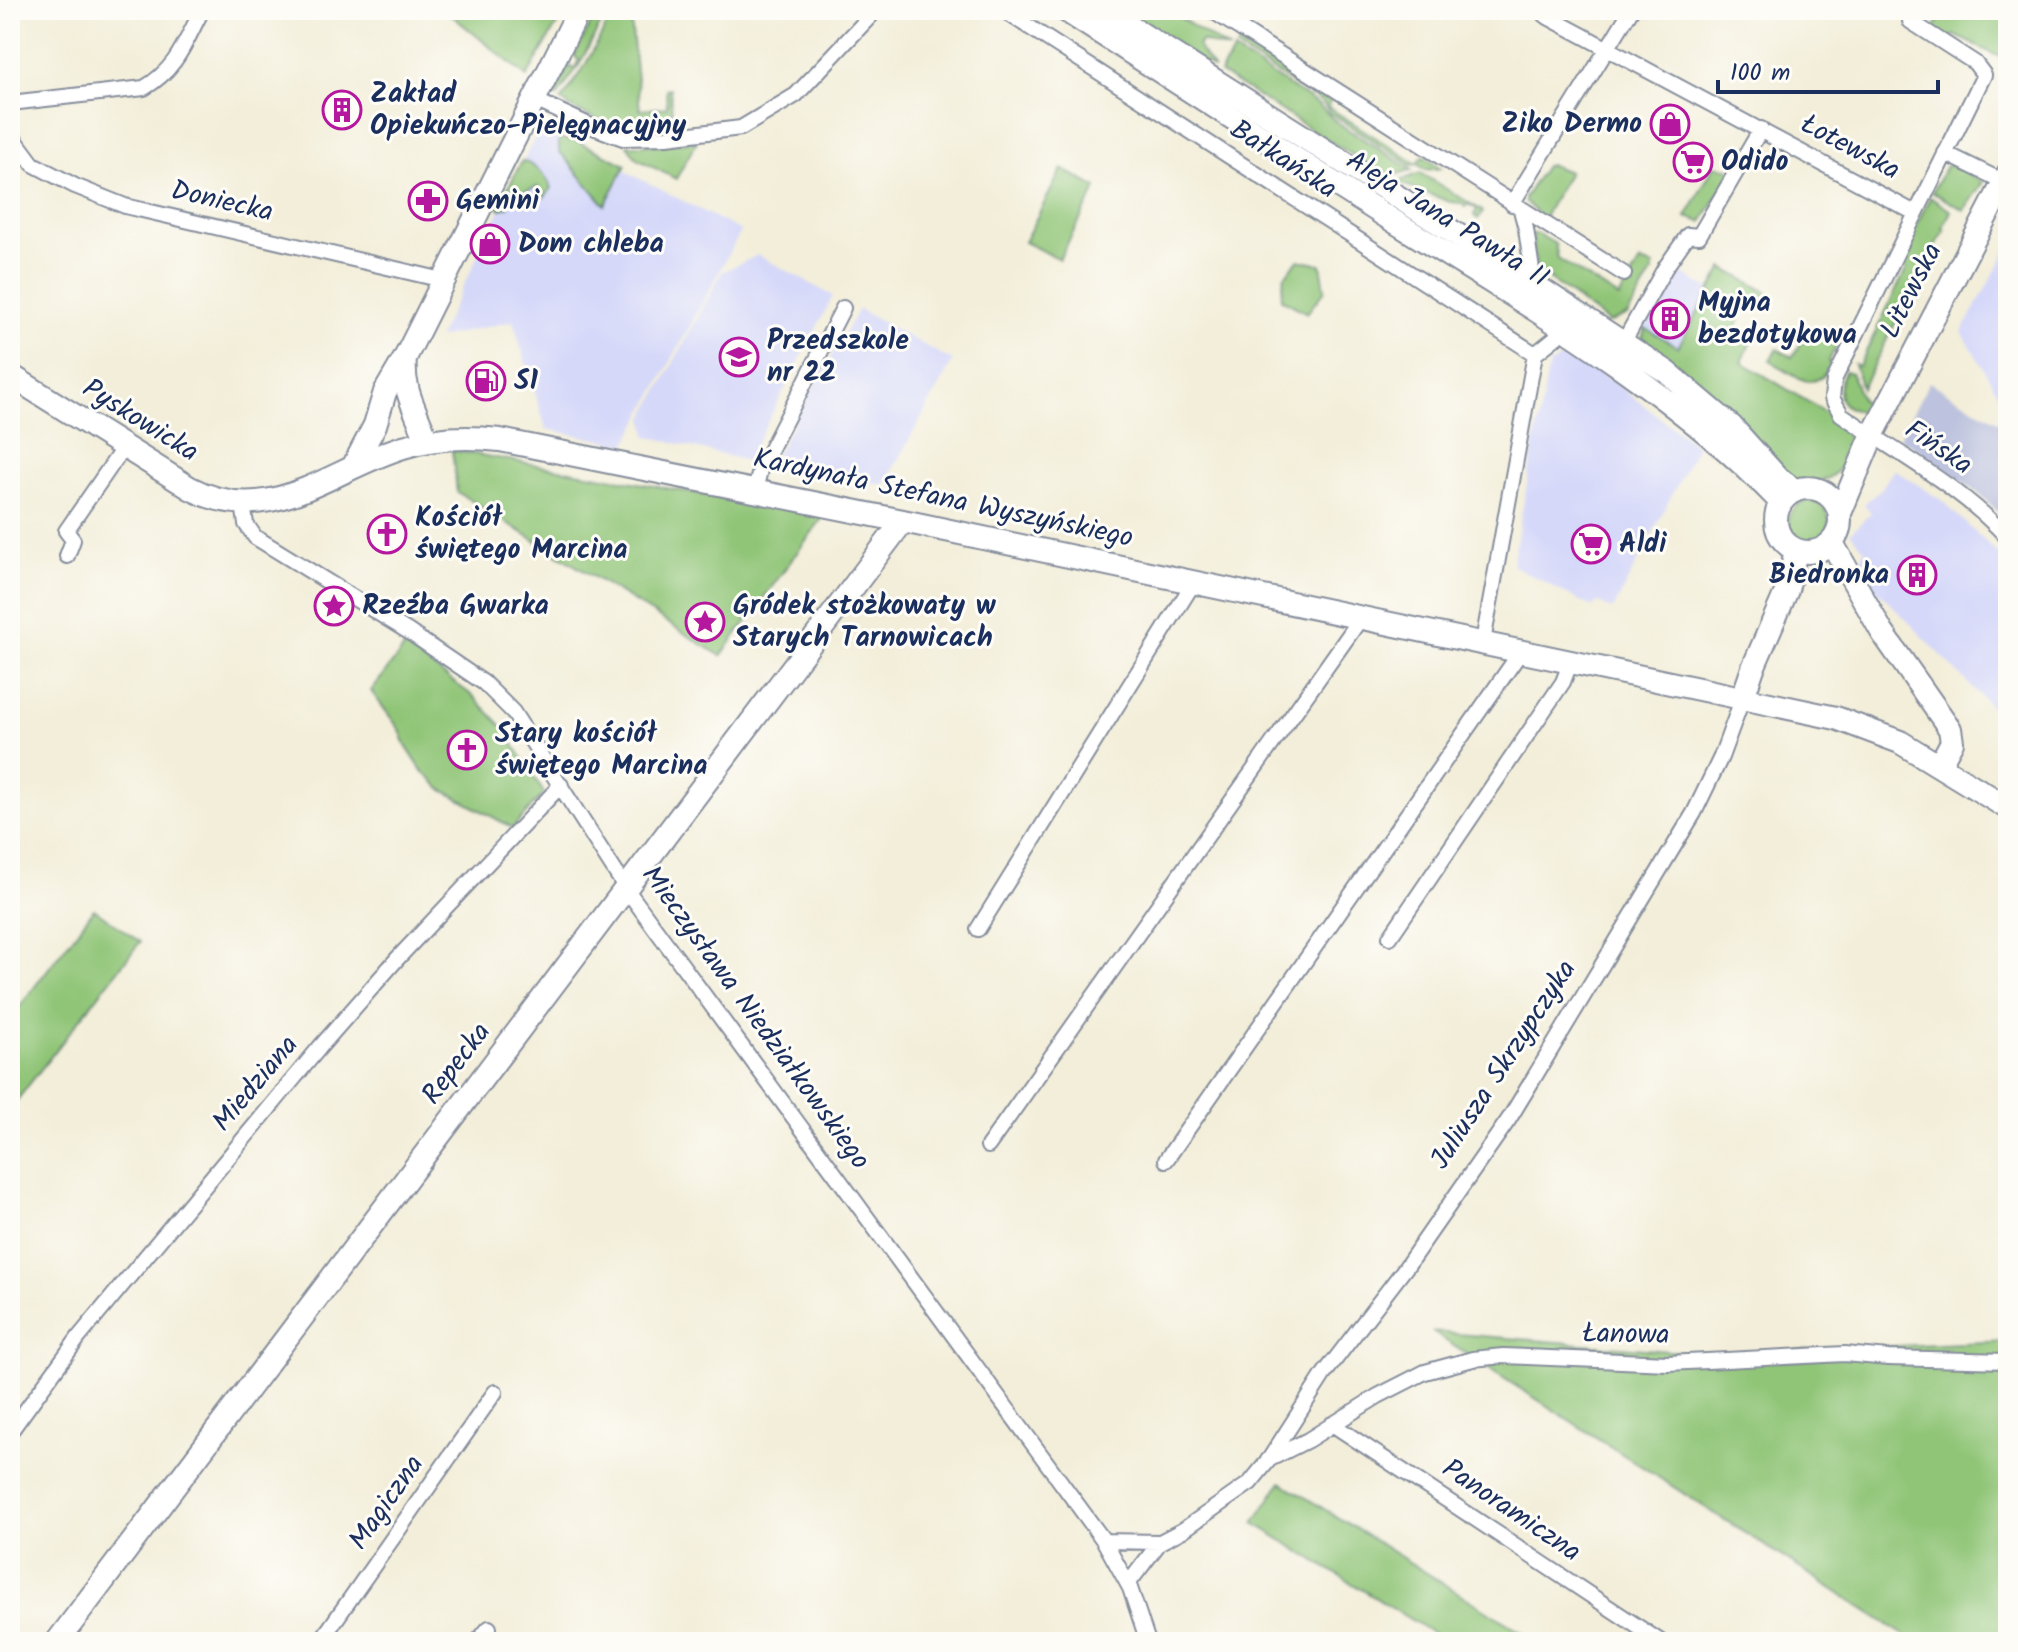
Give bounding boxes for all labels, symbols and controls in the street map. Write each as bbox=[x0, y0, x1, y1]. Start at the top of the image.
scale bar bbox=[1718, 44, 1938, 94]
text: 100 m bbox=[1730, 54, 1790, 93]
place label: Zakład Opiekuńczo-Pielęgnacyjny bbox=[370, 72, 687, 149]
building icon: Zakład Opiekuńczo-Pielęgnacyjny bbox=[321, 89, 363, 131]
place label: Ziko Dermo bbox=[1501, 102, 1642, 147]
shop icon: Ziko Dermo bbox=[1649, 103, 1691, 145]
street label: Łotewska bbox=[1792, 103, 1908, 193]
street label: Bałkańska bbox=[1220, 108, 1346, 212]
street label: Aleja Jana Pawła II bbox=[1336, 139, 1558, 301]
place label: Odido bbox=[1721, 140, 1789, 185]
supermarket icon: Odido bbox=[1672, 141, 1714, 183]
street label: Doniecka bbox=[166, 168, 278, 236]
place label: Gemini bbox=[456, 179, 540, 224]
pharmacy icon: Gemini bbox=[407, 180, 449, 222]
place label: Dom chleba bbox=[518, 222, 664, 267]
shop icon: Dom chleba bbox=[469, 223, 511, 265]
street label: Litewska bbox=[1869, 235, 1955, 347]
place label: Myjna bezdotykowa bbox=[1698, 281, 1857, 358]
building icon: Myjna bezdotykowa bbox=[1649, 298, 1691, 340]
place label: Przedszkole nr 22 bbox=[767, 319, 909, 396]
school or university icon: Przedszkole nr 22 bbox=[718, 336, 760, 378]
place label: S1 bbox=[514, 359, 538, 404]
fuel station icon: S1 bbox=[465, 360, 507, 402]
street label: Pyskowicka bbox=[73, 367, 207, 475]
street label: Fińska bbox=[1895, 409, 1981, 487]
street label: Kardynała Stefana Wyszyńskiego bbox=[749, 437, 1137, 561]
place label: Kościół świętego Marcina bbox=[415, 496, 628, 573]
church icon: Kościół świętego Marcina bbox=[366, 513, 408, 555]
place label: Aldi bbox=[1619, 522, 1667, 567]
supermarket icon: Aldi bbox=[1570, 523, 1612, 565]
place label: Biedronka bbox=[1769, 553, 1889, 598]
building icon: Biedronka bbox=[1896, 554, 1938, 596]
place label: Rzeźba Gwarka bbox=[362, 584, 549, 629]
place label: Gródek stożkowaty w Starych Tarnowicach bbox=[733, 584, 997, 661]
place icon: Rzeźba Gwarka bbox=[313, 585, 355, 627]
place icon: Gródek stożkowaty w Starych Tarnowicach bbox=[684, 601, 726, 643]
place label: Stary kościół świętego Marcina bbox=[495, 712, 708, 789]
church icon: Stary kościół świętego Marcina bbox=[446, 729, 488, 771]
street label: Mieczysława Niedziałkowskiego bbox=[629, 856, 881, 1180]
street label: Juliusza Skrzypczyka bbox=[1419, 951, 1589, 1179]
street label: Repecka bbox=[411, 1013, 503, 1115]
street label: Miedziana bbox=[202, 1025, 310, 1143]
street label: Łanowa bbox=[1582, 1312, 1670, 1358]
street label: Magiczna bbox=[338, 1446, 436, 1560]
street label: Panoramiczna bbox=[1432, 1448, 1590, 1574]

